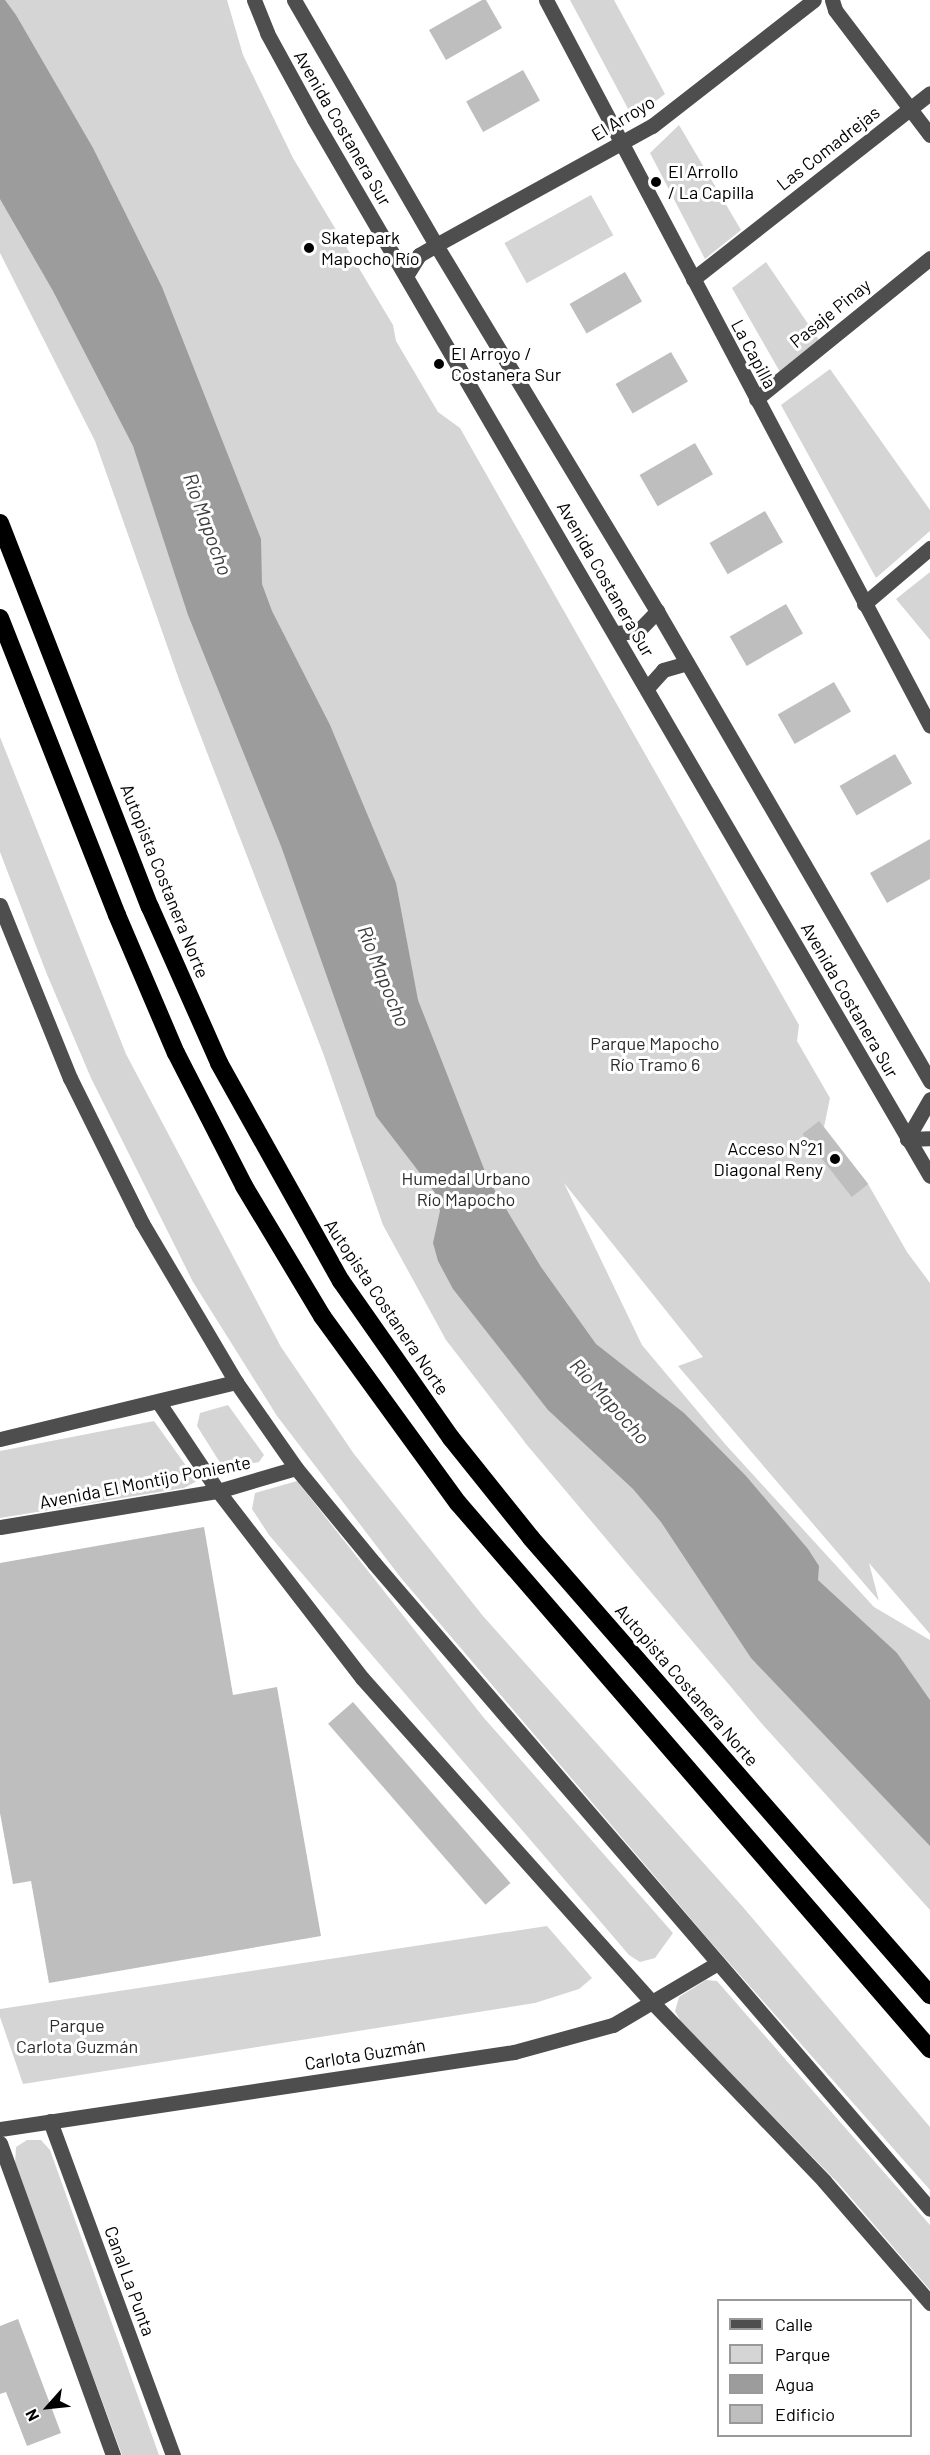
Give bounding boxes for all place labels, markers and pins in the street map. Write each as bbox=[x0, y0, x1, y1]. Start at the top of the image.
place label: El Arrollo / La Capilla bbox=[668, 161, 754, 204]
marker: El Arrollo / La Capilla bbox=[649, 175, 663, 189]
place label: Skatepark Mapocho Río bbox=[321, 227, 420, 270]
marker: Skatepark Mapocho Río bbox=[302, 241, 316, 255]
place label: El Arroyo / Costanera Sur bbox=[451, 343, 561, 386]
marker: El Arroyo / Costanera Sur bbox=[432, 357, 446, 371]
place label: Acceso N°21 Diagonal Reny bbox=[714, 1138, 823, 1180]
marker: Acceso N°21 Diagonal Reny bbox=[828, 1152, 842, 1166]

